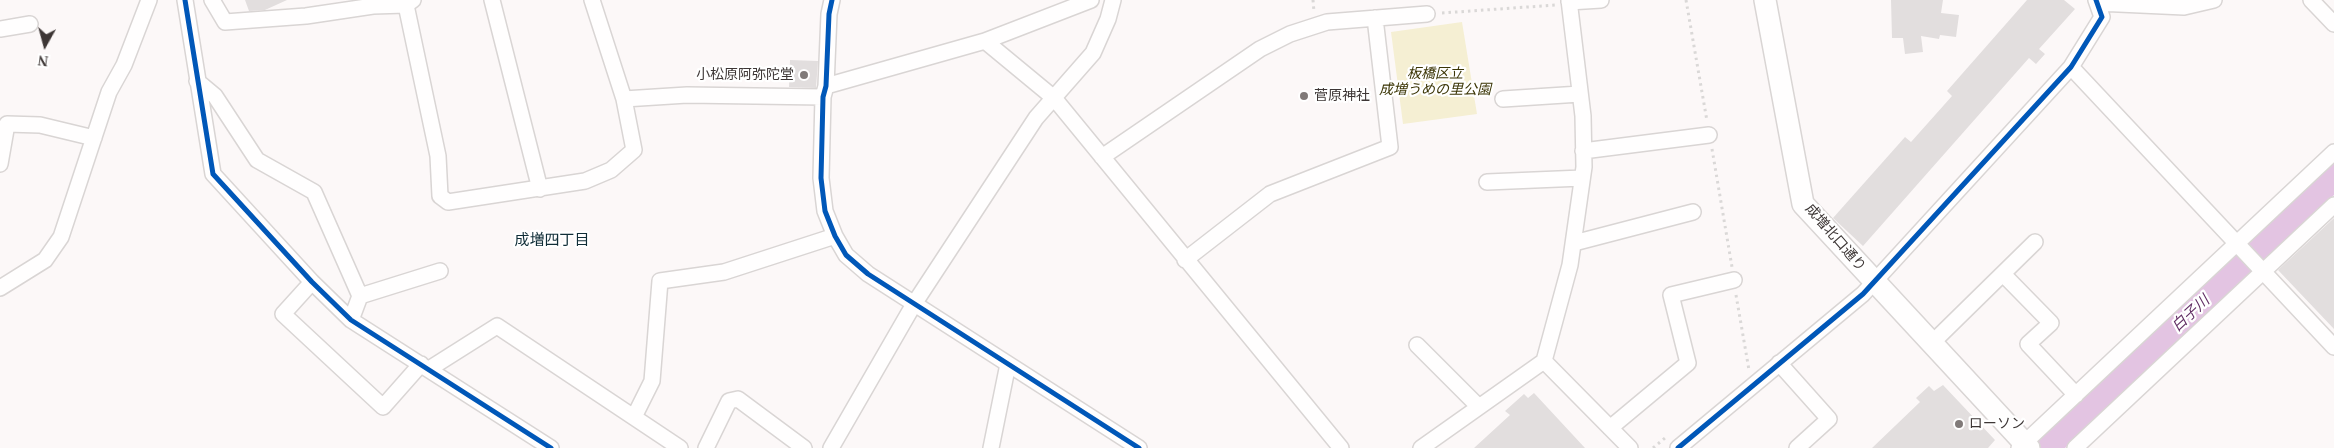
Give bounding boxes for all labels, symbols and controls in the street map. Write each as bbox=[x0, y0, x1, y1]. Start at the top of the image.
north arrow bbox=[20, 20, 70, 70]
text: N bbox=[37, 52, 49, 68]
park label: 板橋区立 成増うめの里公園 bbox=[1379, 66, 1491, 98]
place label: 小松原阿弥陀堂 bbox=[696, 67, 794, 83]
marker: 小松原阿弥陀堂 bbox=[798, 69, 810, 81]
place label: 菅原神社 bbox=[1314, 88, 1370, 104]
marker: 菅原神社 bbox=[1298, 90, 1310, 102]
street label: 成増北口通り bbox=[1801, 201, 1869, 275]
district label: 成増四丁目 bbox=[515, 232, 589, 250]
water label: 白子川 bbox=[2168, 292, 2214, 336]
place label: ローソン bbox=[1969, 416, 2025, 432]
marker: ローソン bbox=[1953, 418, 1965, 430]

